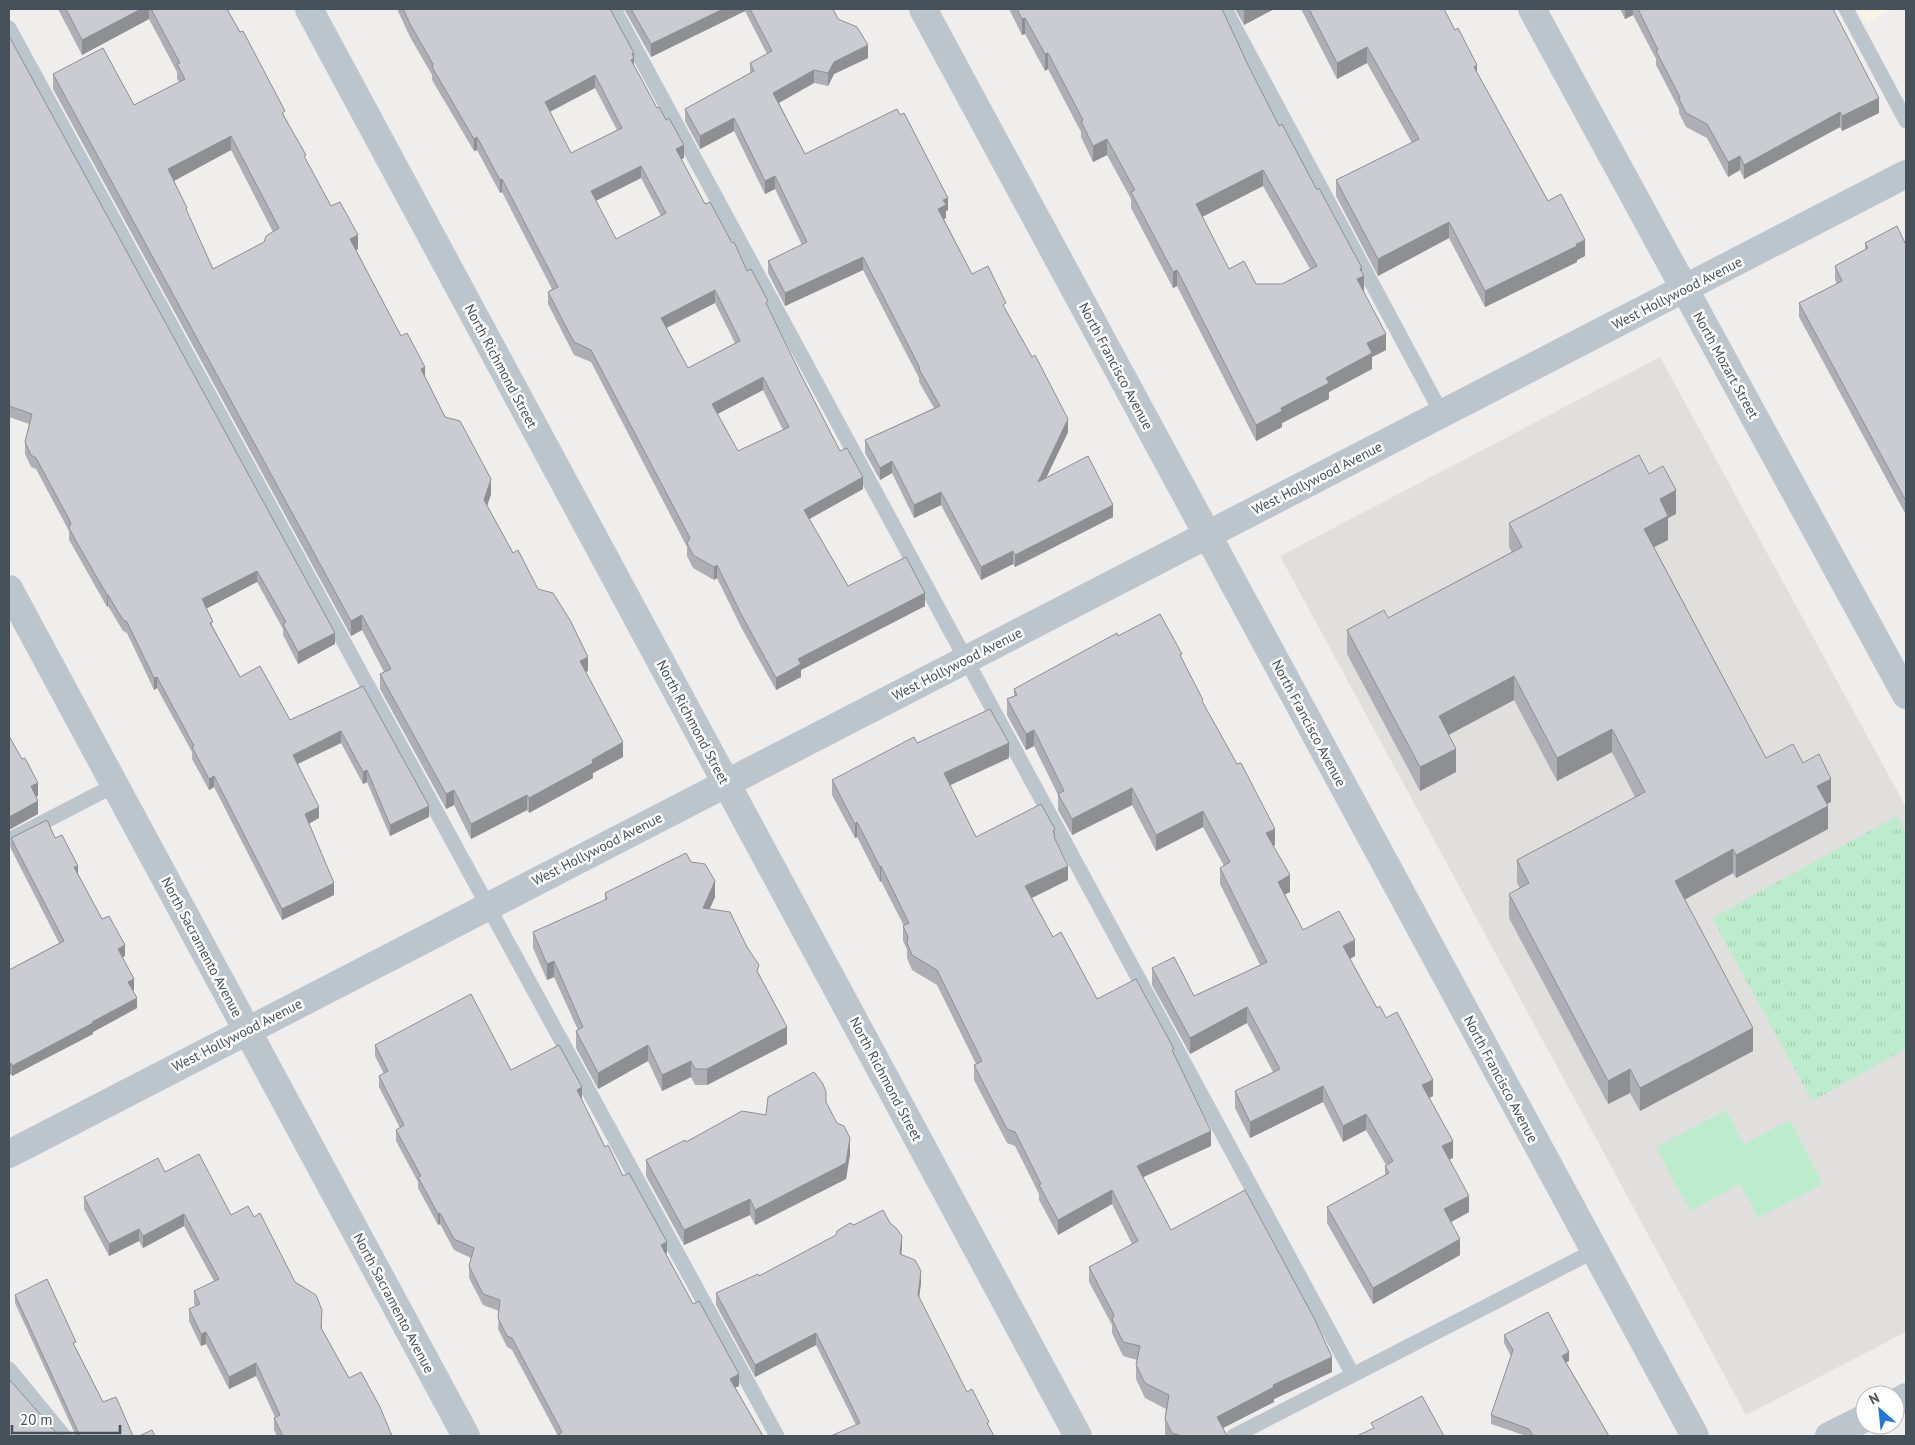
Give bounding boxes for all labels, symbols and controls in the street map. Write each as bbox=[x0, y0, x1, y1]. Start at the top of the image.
street label: West Hollywood Avenue bbox=[1609, 252, 1745, 334]
street label: North Francisco Avenue bbox=[1075, 299, 1157, 433]
street label: North Richmond Street bbox=[461, 301, 541, 431]
street label: North Mozart Street bbox=[1689, 308, 1763, 422]
street label: West Hollywood Avenue bbox=[1249, 437, 1385, 519]
street label: West Hollywood Avenue bbox=[889, 623, 1025, 705]
street label: North Francisco Avenue bbox=[1268, 656, 1350, 790]
street label: North Richmond Street bbox=[653, 657, 733, 787]
street label: West Hollywood Avenue bbox=[529, 808, 665, 890]
street label: North Sacramento Avenue bbox=[157, 874, 247, 1020]
street label: West Hollywood Avenue bbox=[169, 994, 305, 1076]
street label: North Francisco Avenue bbox=[1460, 1012, 1542, 1146]
street label: North Richmond Street bbox=[846, 1014, 926, 1144]
street label: North Sacramento Avenue bbox=[349, 1230, 439, 1376]
north arrow bbox=[1855, 1385, 1905, 1435]
text: N bbox=[1866, 1388, 1882, 1409]
scale bar bbox=[12, 1402, 120, 1434]
text: 20 m bbox=[20, 1410, 53, 1429]

